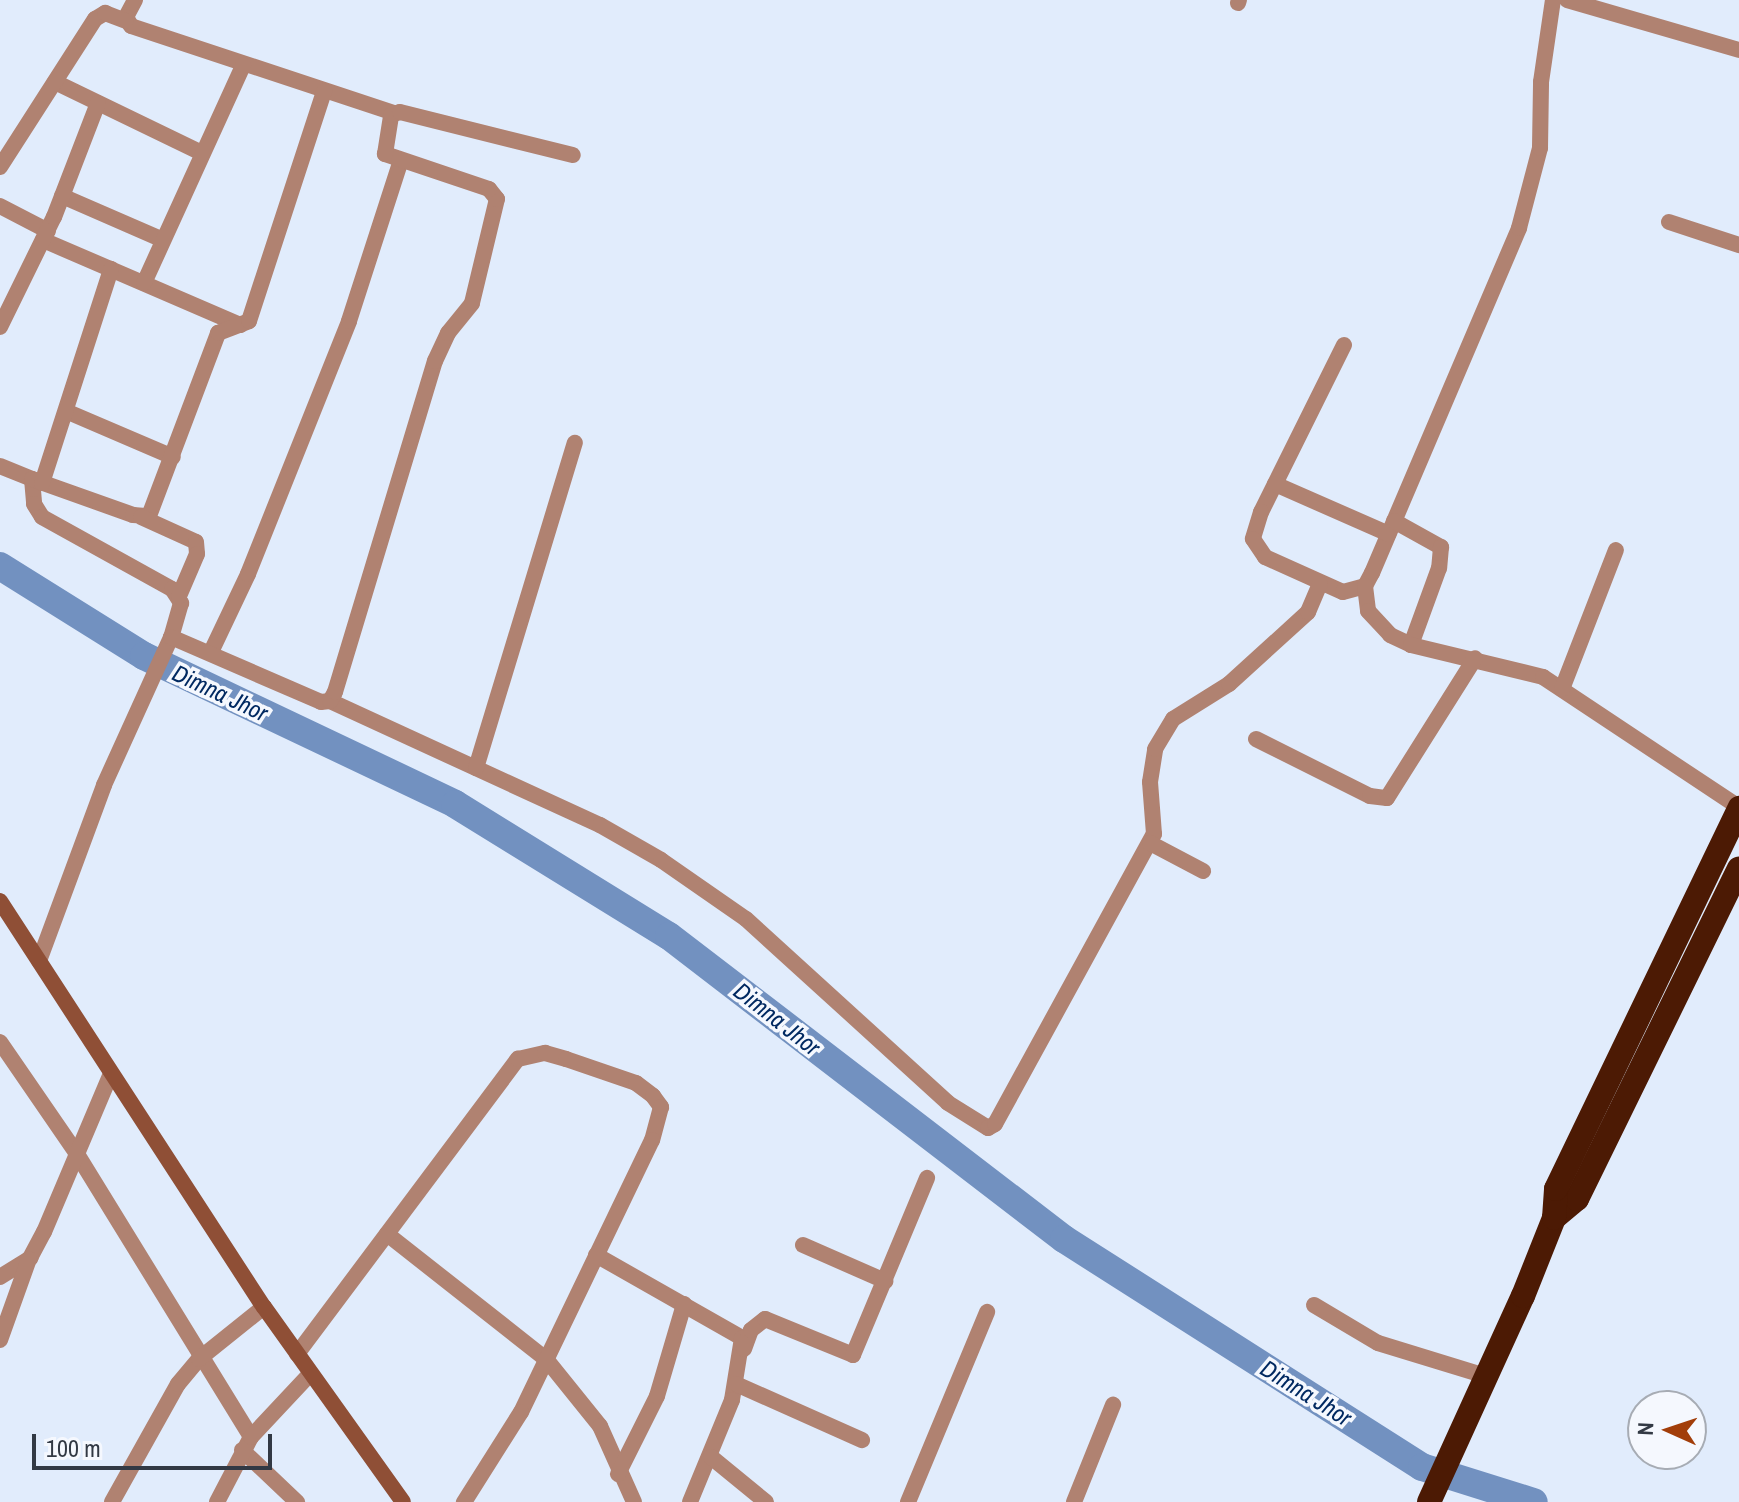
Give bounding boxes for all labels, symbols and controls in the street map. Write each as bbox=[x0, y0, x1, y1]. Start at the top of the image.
water label: Dimna Jhor bbox=[168, 658, 272, 728]
water label: Dimna Jhor bbox=[728, 976, 826, 1062]
water label: Dimna Jhor bbox=[1255, 1354, 1357, 1432]
north arrow bbox=[1627, 1390, 1707, 1470]
scale bar bbox=[36, 1418, 276, 1468]
text: N bbox=[1630, 1422, 1660, 1436]
text: 100 m bbox=[46, 1432, 101, 1464]

